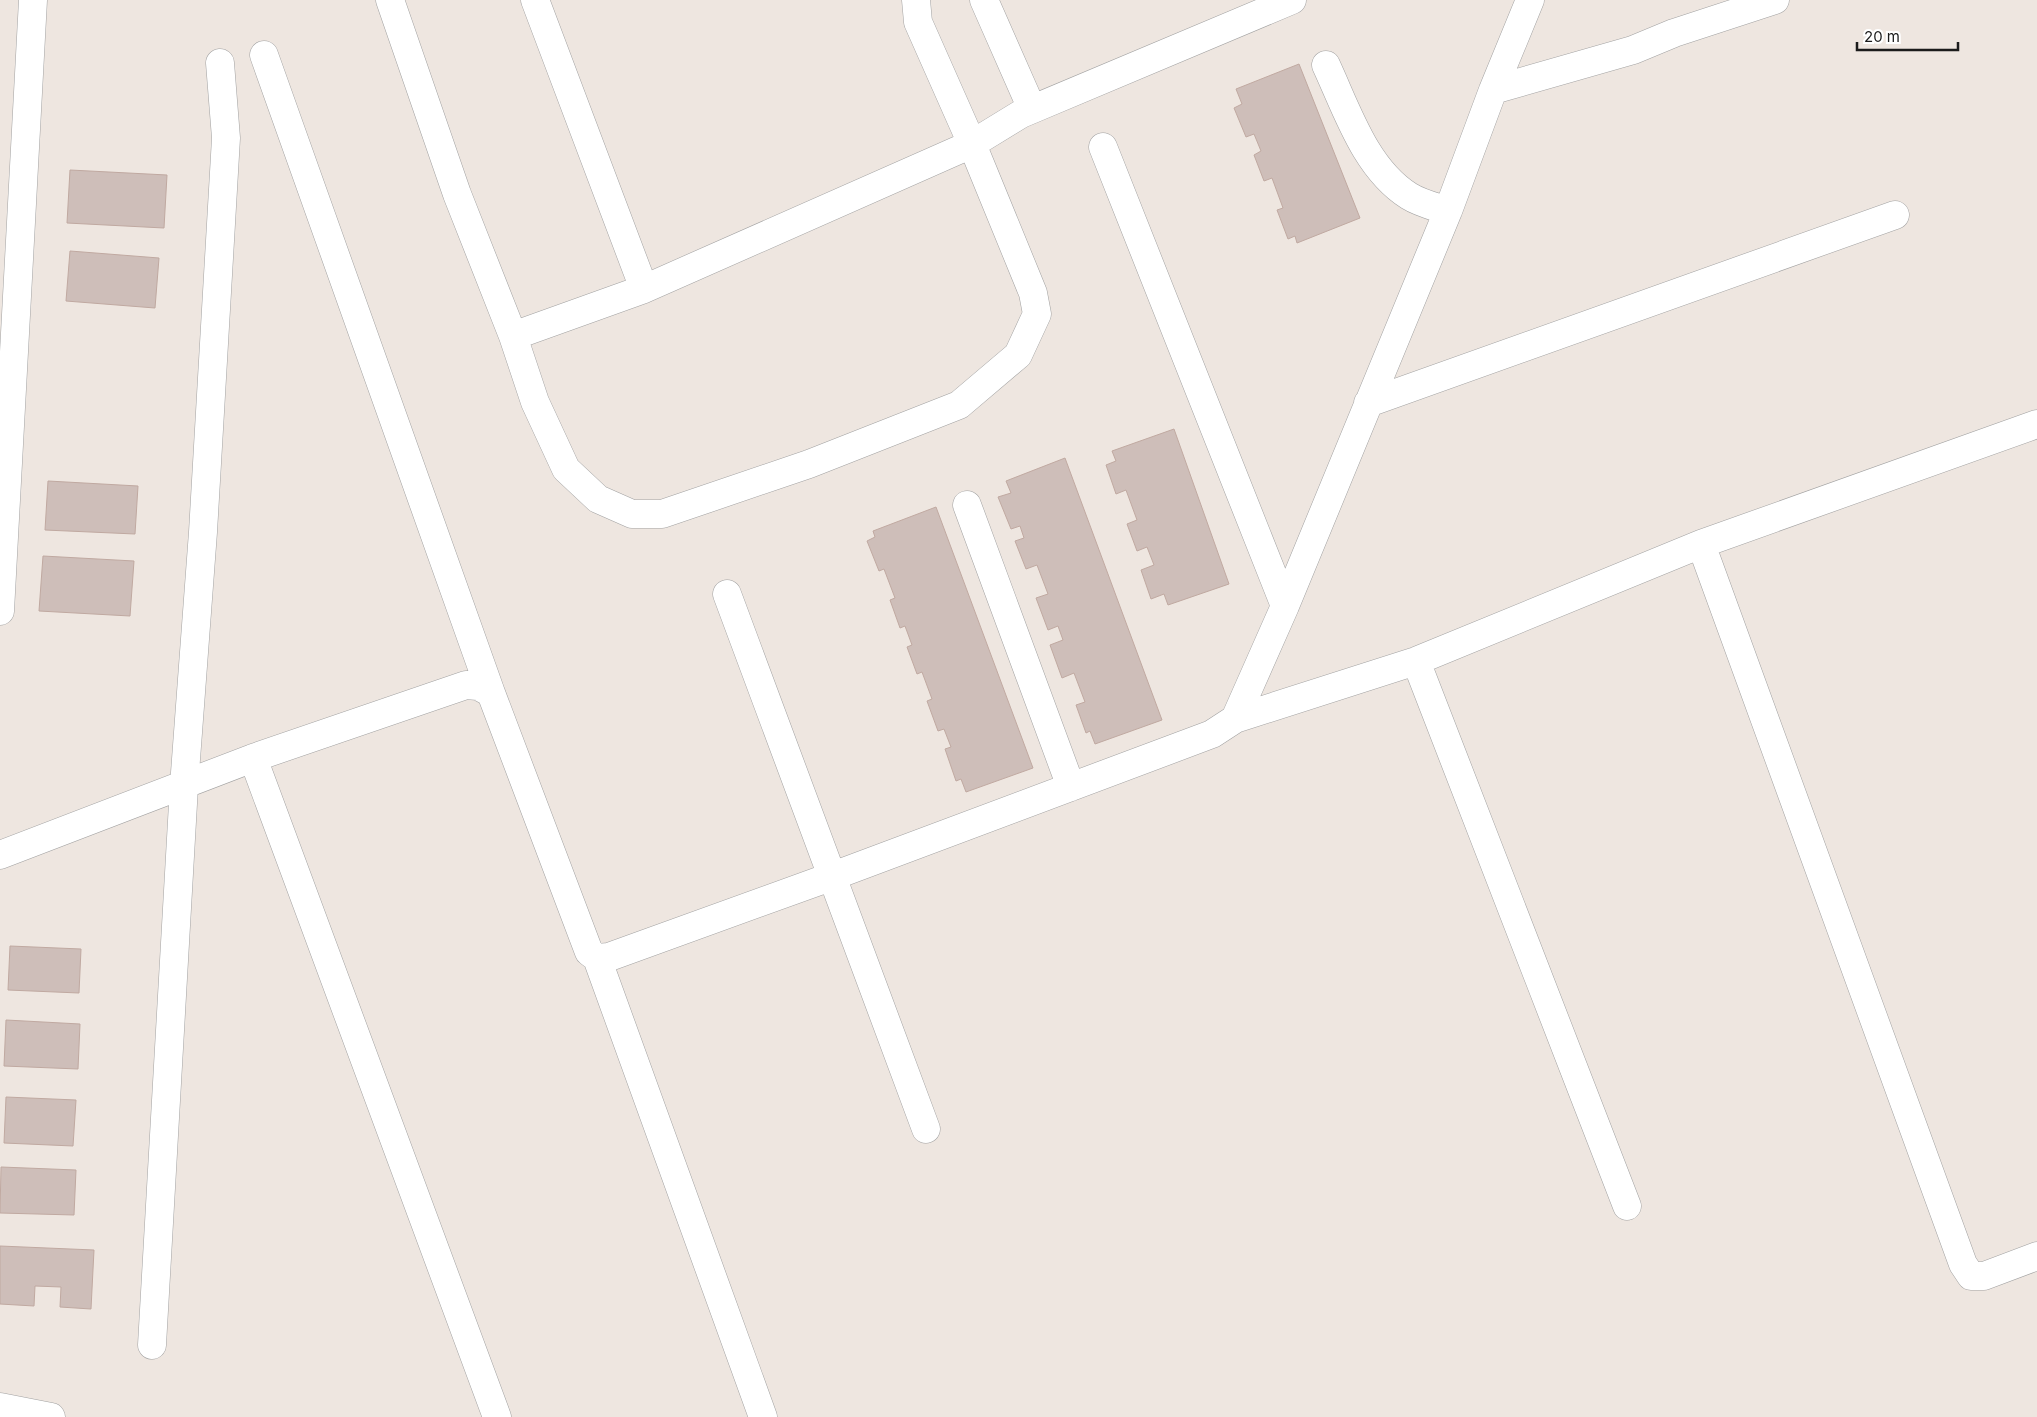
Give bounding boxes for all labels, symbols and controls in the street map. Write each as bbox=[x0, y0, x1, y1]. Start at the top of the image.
scale bar bbox=[1857, 20, 1958, 52]
text: 20 m bbox=[1864, 27, 1900, 46]

